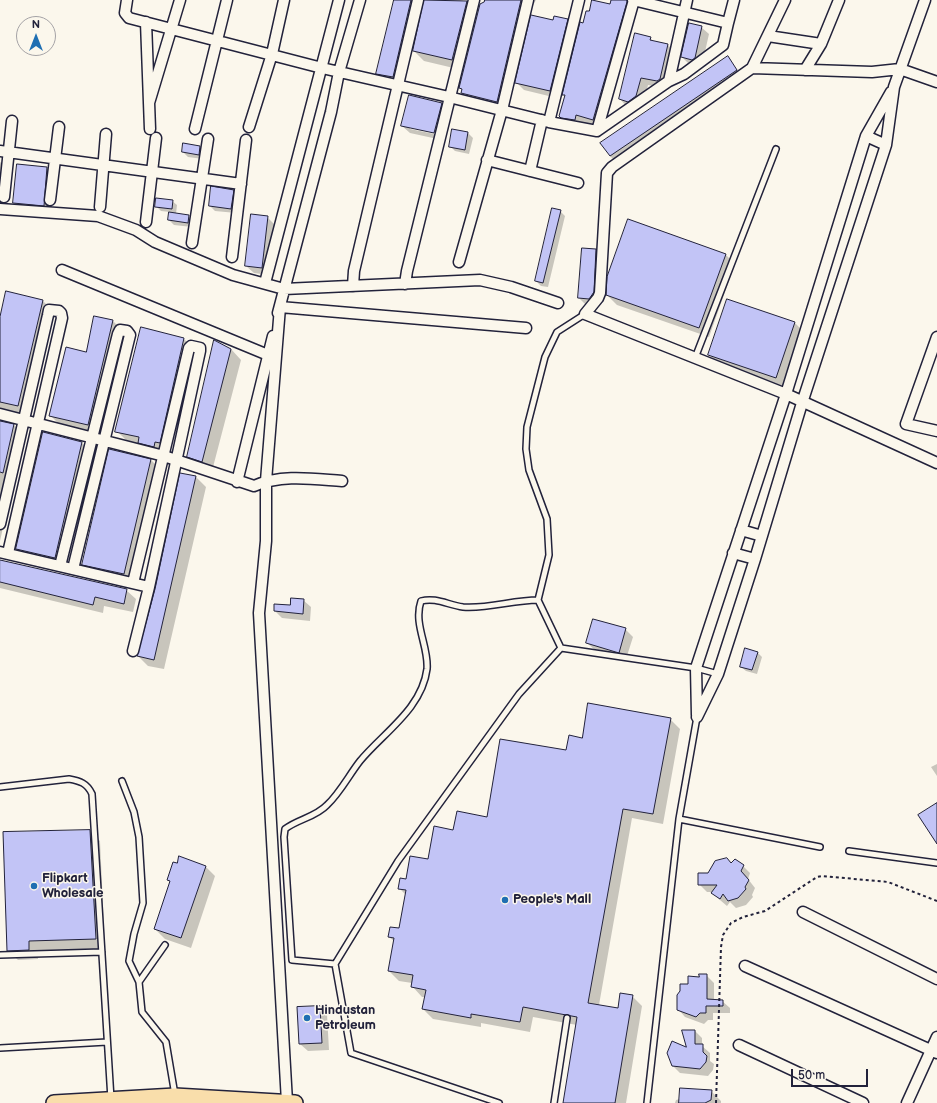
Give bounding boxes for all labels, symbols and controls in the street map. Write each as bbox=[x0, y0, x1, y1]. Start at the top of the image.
north arrow bbox=[16, 16, 56, 56]
text: N bbox=[32, 18, 40, 31]
place label: Flipkart Wholesale bbox=[42, 871, 103, 902]
marker: Flipkart Wholesale bbox=[29, 881, 39, 891]
place label: People's Mall bbox=[513, 892, 591, 908]
marker: People's Mall bbox=[500, 895, 510, 905]
place label: Hindustan Petroleum bbox=[315, 1003, 376, 1034]
marker: Hindustan Petroleum bbox=[302, 1013, 312, 1023]
scale bar bbox=[793, 1061, 870, 1087]
text: 50 m bbox=[798, 1068, 825, 1083]

